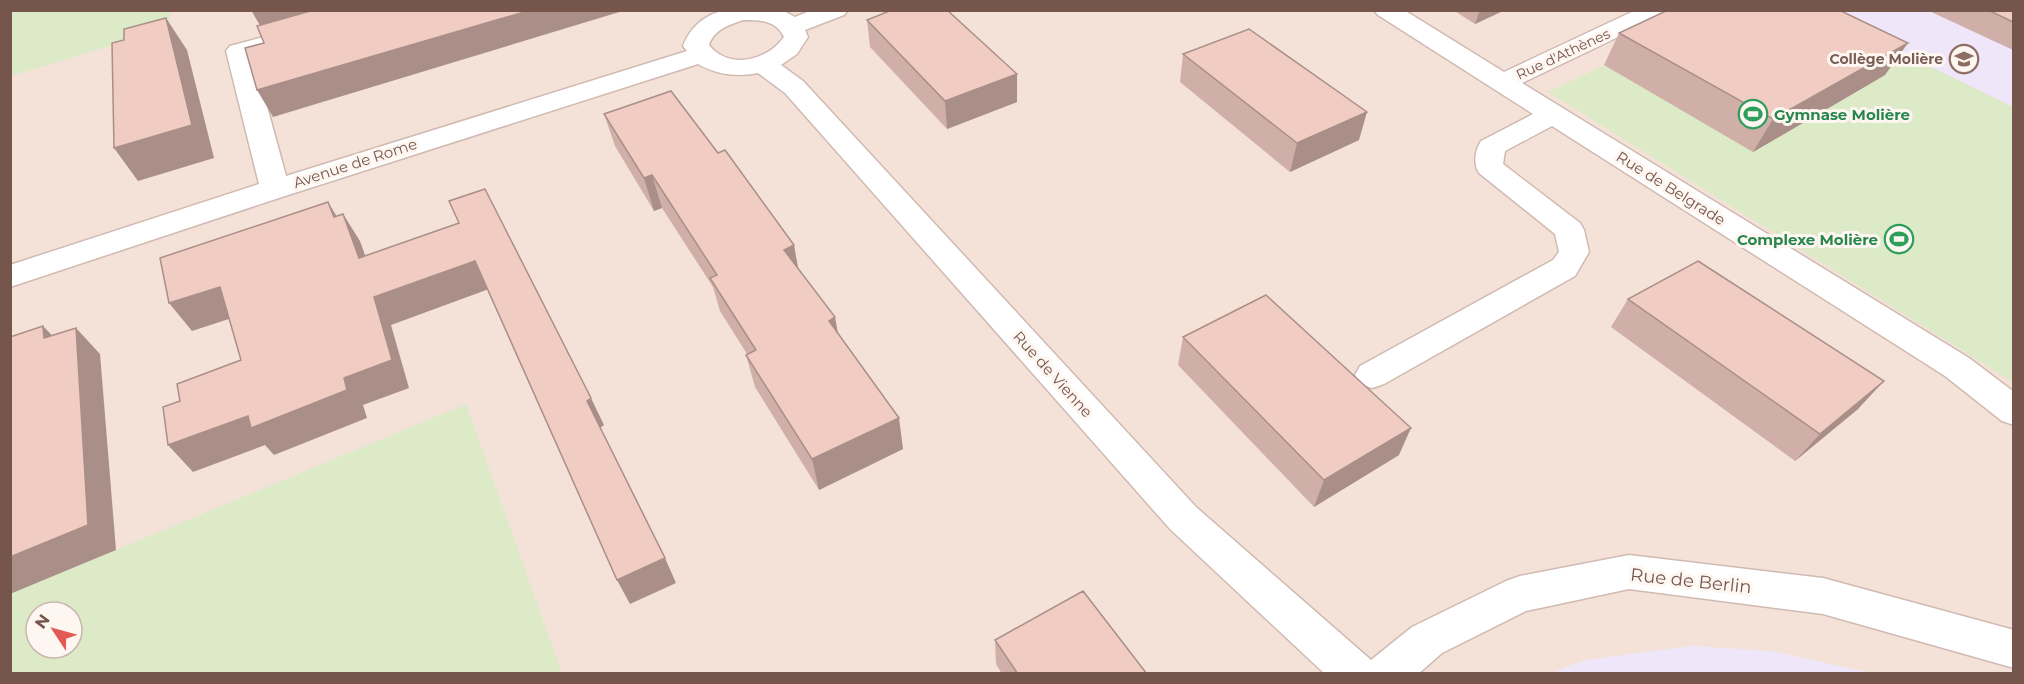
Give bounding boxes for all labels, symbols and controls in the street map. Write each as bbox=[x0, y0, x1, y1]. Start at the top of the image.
street label: Rue d'Athènes bbox=[1513, 24, 1613, 84]
school or university icon: Collège Molière bbox=[1948, 43, 1980, 75]
place label: Collège Molière bbox=[1830, 50, 1943, 68]
sports icon: Gymnase Molière bbox=[1737, 98, 1769, 130]
place label: Gymnase Molière bbox=[1774, 105, 1910, 124]
street label: Avenue de Rome bbox=[291, 134, 419, 192]
street label: Rue de Belgrade bbox=[1613, 147, 1729, 229]
sports icon: Complexe Molière bbox=[1883, 223, 1915, 255]
place label: Complexe Molière bbox=[1737, 230, 1878, 249]
street label: Rue de Vienne bbox=[1009, 327, 1097, 421]
street label: Rue de Berlin bbox=[1629, 564, 1753, 598]
north arrow bbox=[24, 600, 84, 660]
text: N bbox=[31, 611, 54, 632]

